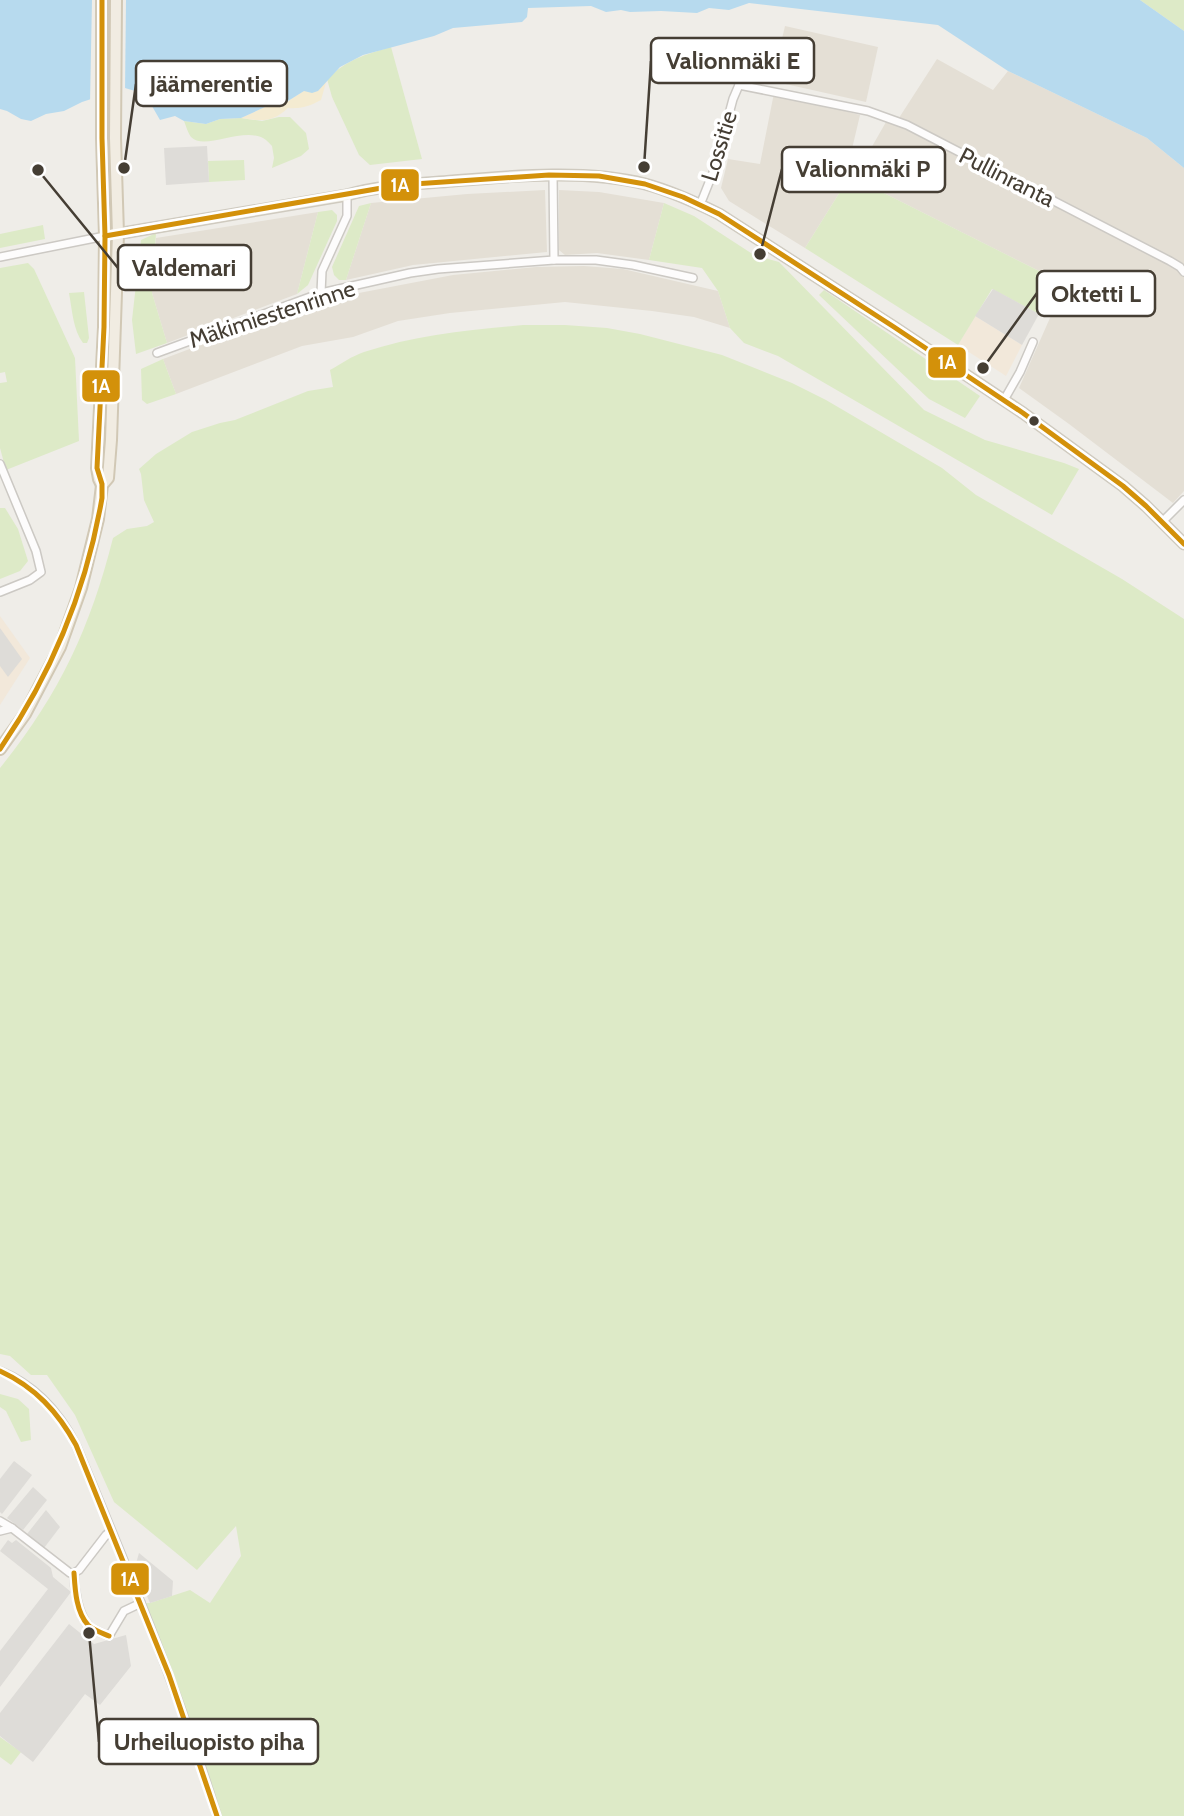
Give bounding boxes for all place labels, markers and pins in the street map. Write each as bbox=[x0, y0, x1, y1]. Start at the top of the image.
callout: Valionmäki E bbox=[651, 38, 814, 83]
callout: Jäämerentie bbox=[136, 61, 287, 106]
callout: Valionmäki P bbox=[782, 147, 945, 192]
callout: Valdemari bbox=[118, 245, 251, 290]
callout: Oktetti L bbox=[1037, 271, 1155, 316]
unlabelled marker bbox=[1027, 414, 1041, 428]
callout: Urheiluopisto piha bbox=[99, 1719, 318, 1764]

